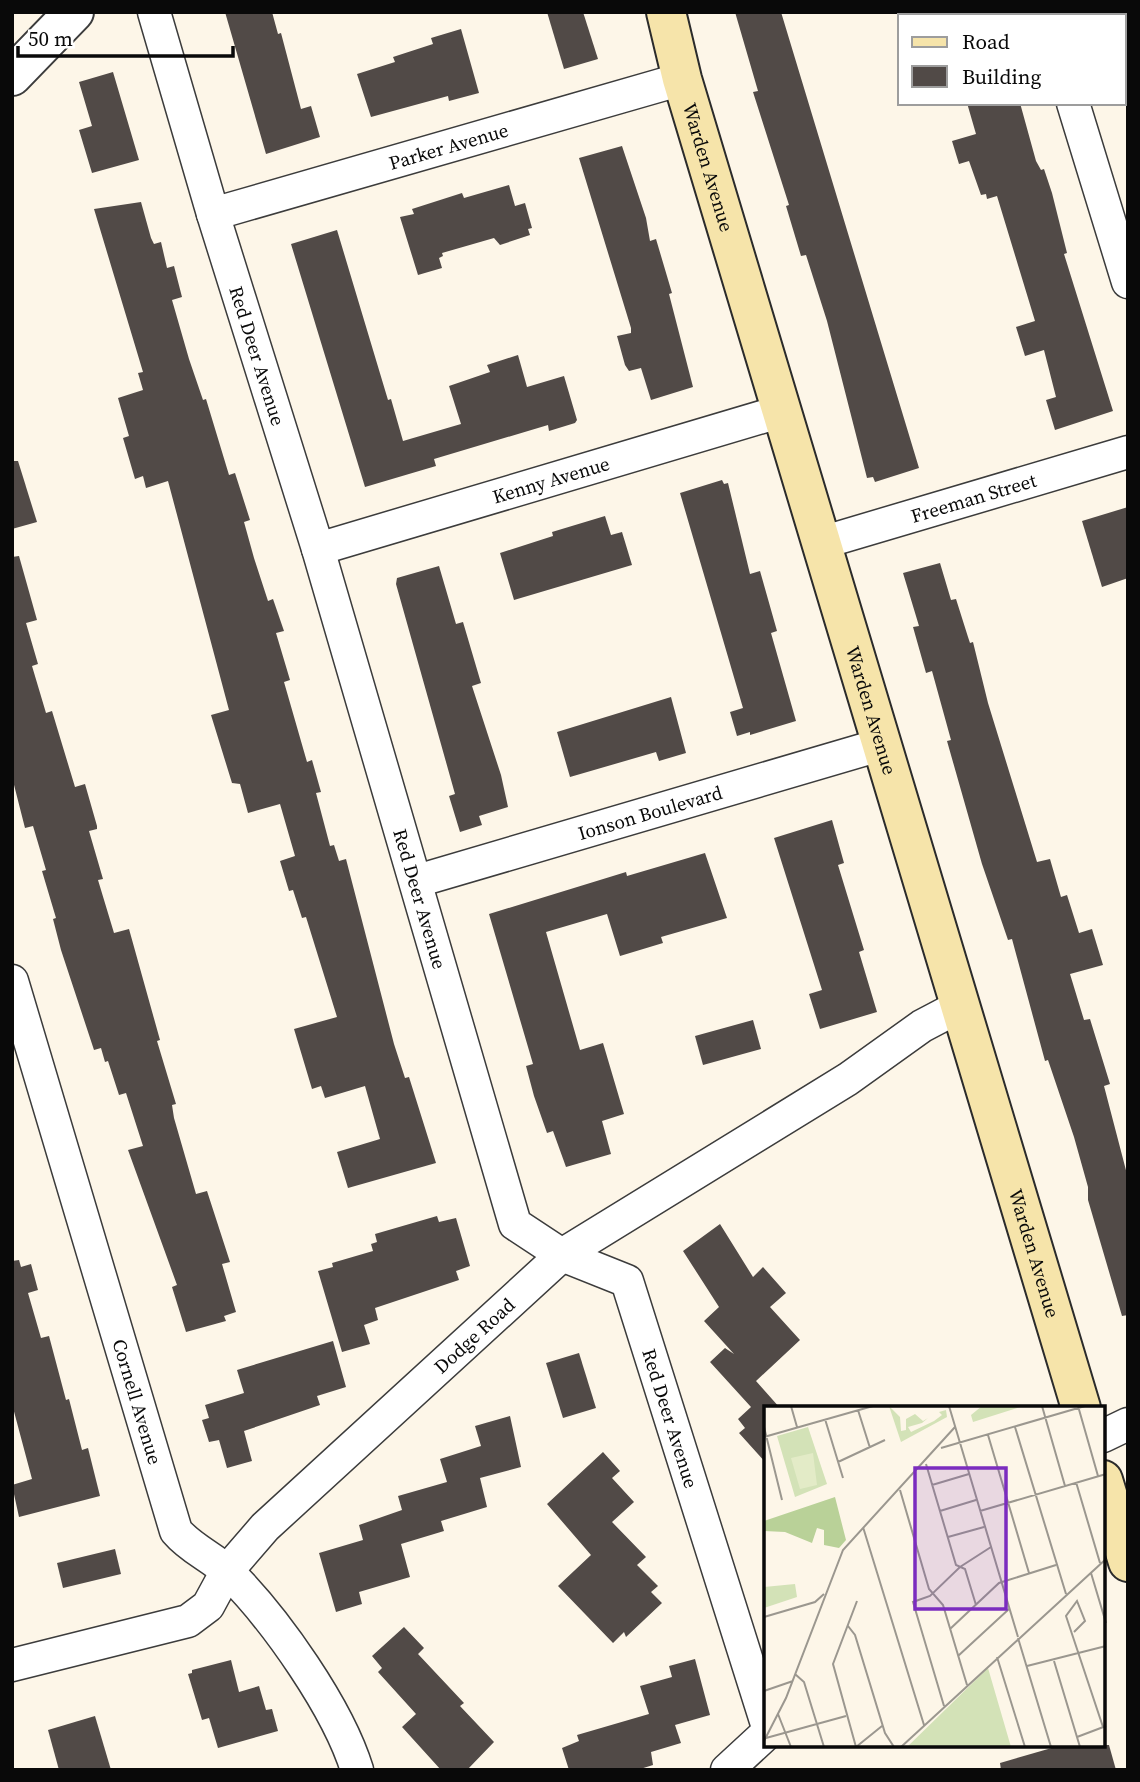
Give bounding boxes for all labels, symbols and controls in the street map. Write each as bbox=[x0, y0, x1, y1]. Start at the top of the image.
scale bar bbox=[18, 14, 233, 58]
legend bbox=[898, 14, 1126, 105]
text: 50 m bbox=[28, 24, 73, 53]
text: Road bbox=[962, 27, 1010, 56]
text: Building bbox=[962, 62, 1041, 91]
street label: Warden Avenue bbox=[677, 100, 740, 235]
street label: Parker Avenue bbox=[386, 117, 511, 176]
street label: Red Deer Avenue bbox=[223, 283, 292, 429]
street label: Kenny Avenue bbox=[489, 450, 613, 509]
street label: Freeman Street bbox=[908, 467, 1040, 529]
street label: Warden Avenue bbox=[840, 643, 903, 778]
street label: Ionson Boulevard bbox=[575, 779, 726, 846]
street label: Red Deer Avenue bbox=[387, 826, 453, 972]
street label: Warden Avenue bbox=[1003, 1186, 1066, 1321]
street label: Dodge Road bbox=[428, 1291, 520, 1379]
street label: Cornell Avenue bbox=[106, 1336, 168, 1468]
street label: Red Deer Avenue bbox=[636, 1345, 705, 1491]
inset map bbox=[764, 1406, 1105, 1747]

